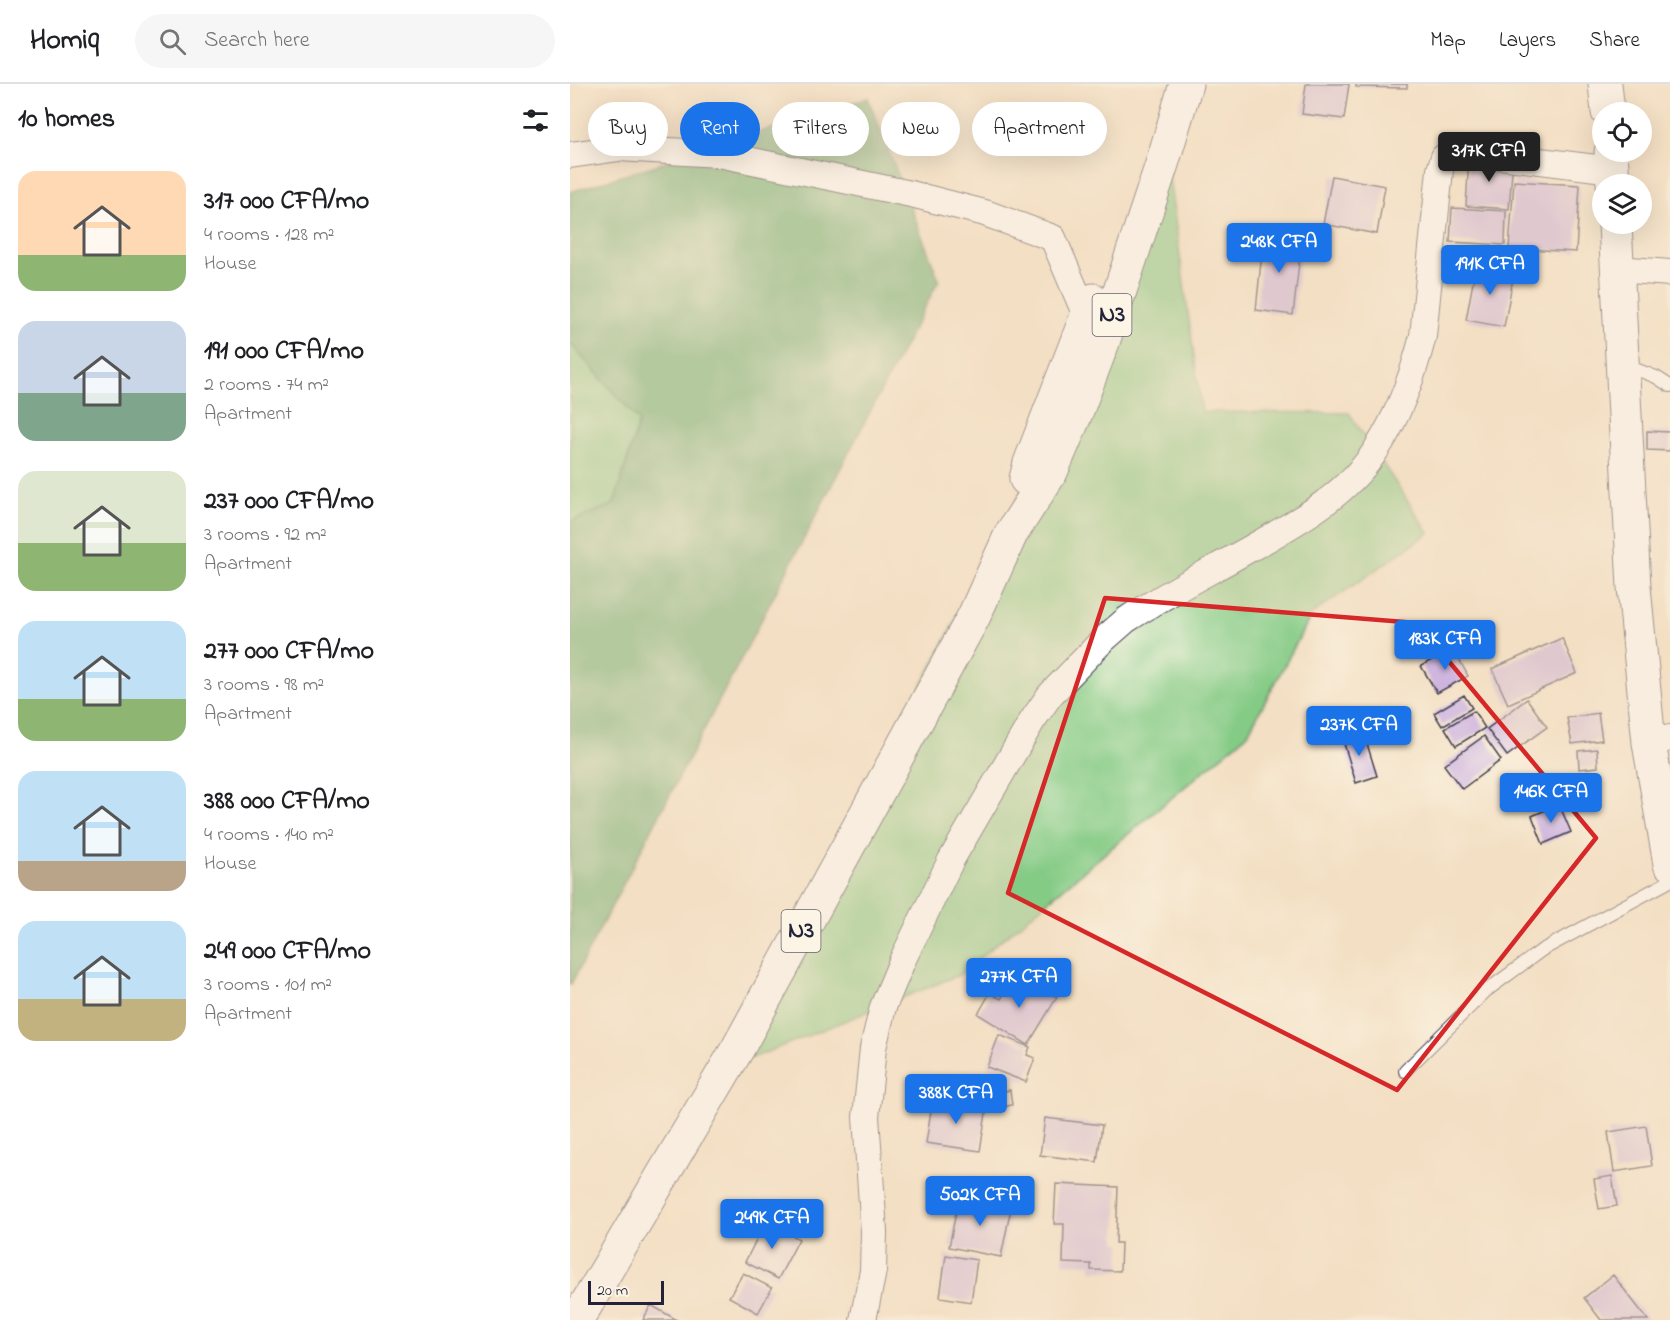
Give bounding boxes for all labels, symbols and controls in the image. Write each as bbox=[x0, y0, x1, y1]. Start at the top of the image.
search box bbox=[135, 14, 555, 68]
text: Homiq bbox=[30, 21, 99, 62]
icon: search bbox=[156, 25, 189, 58]
text: Search here bbox=[204, 25, 310, 57]
text: Map bbox=[1430, 26, 1466, 56]
text: Layers bbox=[1499, 26, 1556, 56]
text: Share bbox=[1589, 26, 1640, 56]
text: 10 homes bbox=[18, 101, 115, 139]
chip: Buy bbox=[588, 102, 668, 156]
chip: Rent bbox=[680, 102, 760, 156]
chip: Filters bbox=[772, 102, 869, 156]
chip: New bbox=[881, 102, 960, 156]
chip: Apartment bbox=[972, 102, 1107, 156]
map controls bbox=[1592, 102, 1652, 234]
button: locate bbox=[1592, 102, 1652, 162]
icon: filters bbox=[519, 104, 552, 137]
pin: 317K CFA bbox=[1427, 132, 1551, 183]
text: 317K CFA bbox=[1452, 137, 1526, 166]
button: layers bbox=[1592, 174, 1652, 234]
text: 317 000 CFA/mo bbox=[204, 183, 369, 221]
icon: home bbox=[66, 195, 138, 267]
text: 4 rooms · 128 m² bbox=[204, 221, 334, 250]
pin: 248K CFA bbox=[1217, 223, 1341, 274]
text: 248K CFA bbox=[1241, 228, 1317, 257]
pin: 191K CFA bbox=[1428, 245, 1552, 296]
text: House bbox=[204, 250, 257, 279]
text: 191K CFA bbox=[1455, 250, 1525, 279]
road number: N3 bbox=[1092, 294, 1132, 336]
text: 191 000 CFA/mo bbox=[204, 333, 364, 371]
icon: home bbox=[66, 345, 138, 417]
text: 2 rooms · 74 m² bbox=[204, 371, 329, 400]
text: Apartment bbox=[204, 400, 292, 429]
text: 237 000 CFA/mo bbox=[204, 483, 374, 521]
icon: home bbox=[66, 495, 138, 567]
text: 3 rooms · 92 m² bbox=[204, 521, 327, 550]
text: Apartment bbox=[204, 550, 292, 579]
pin: 183K CFA bbox=[1383, 620, 1507, 671]
text: 183K CFA bbox=[1408, 625, 1482, 654]
text: 277 000 CFA/mo bbox=[204, 633, 374, 671]
icon: home bbox=[66, 645, 138, 717]
text: 3 rooms · 98 m² bbox=[204, 671, 324, 700]
text: Apartment bbox=[204, 700, 292, 729]
pin: 237K CFA bbox=[1297, 706, 1421, 757]
text: 237K CFA bbox=[1320, 711, 1398, 740]
pin: 146K CFA bbox=[1489, 773, 1613, 824]
text: 146K CFA bbox=[1514, 778, 1588, 807]
text: 388 000 CFA/mo bbox=[204, 783, 370, 821]
icon: home bbox=[66, 795, 138, 867]
text: 4 rooms · 140 m² bbox=[204, 821, 334, 850]
text: House bbox=[204, 850, 257, 879]
road number: N3 bbox=[782, 910, 820, 952]
text: 249 000 CFA/mo bbox=[204, 933, 371, 971]
icon: home bbox=[66, 945, 138, 1017]
pin: 277K CFA bbox=[957, 958, 1081, 1009]
text: 277K CFA bbox=[980, 963, 1058, 992]
text: 3 rooms · 101 m² bbox=[204, 971, 332, 1000]
text: Apartment bbox=[204, 1000, 292, 1029]
pin: 388K CFA bbox=[894, 1074, 1018, 1125]
text: 388K CFA bbox=[919, 1079, 993, 1108]
pin: 502K CFA bbox=[918, 1176, 1042, 1227]
text: 502K CFA bbox=[940, 1181, 1020, 1210]
pin: 249K CFA bbox=[710, 1199, 834, 1250]
text: 249K CFA bbox=[734, 1204, 810, 1233]
scale bar bbox=[588, 1278, 664, 1306]
text: 20 m bbox=[597, 1279, 628, 1303]

